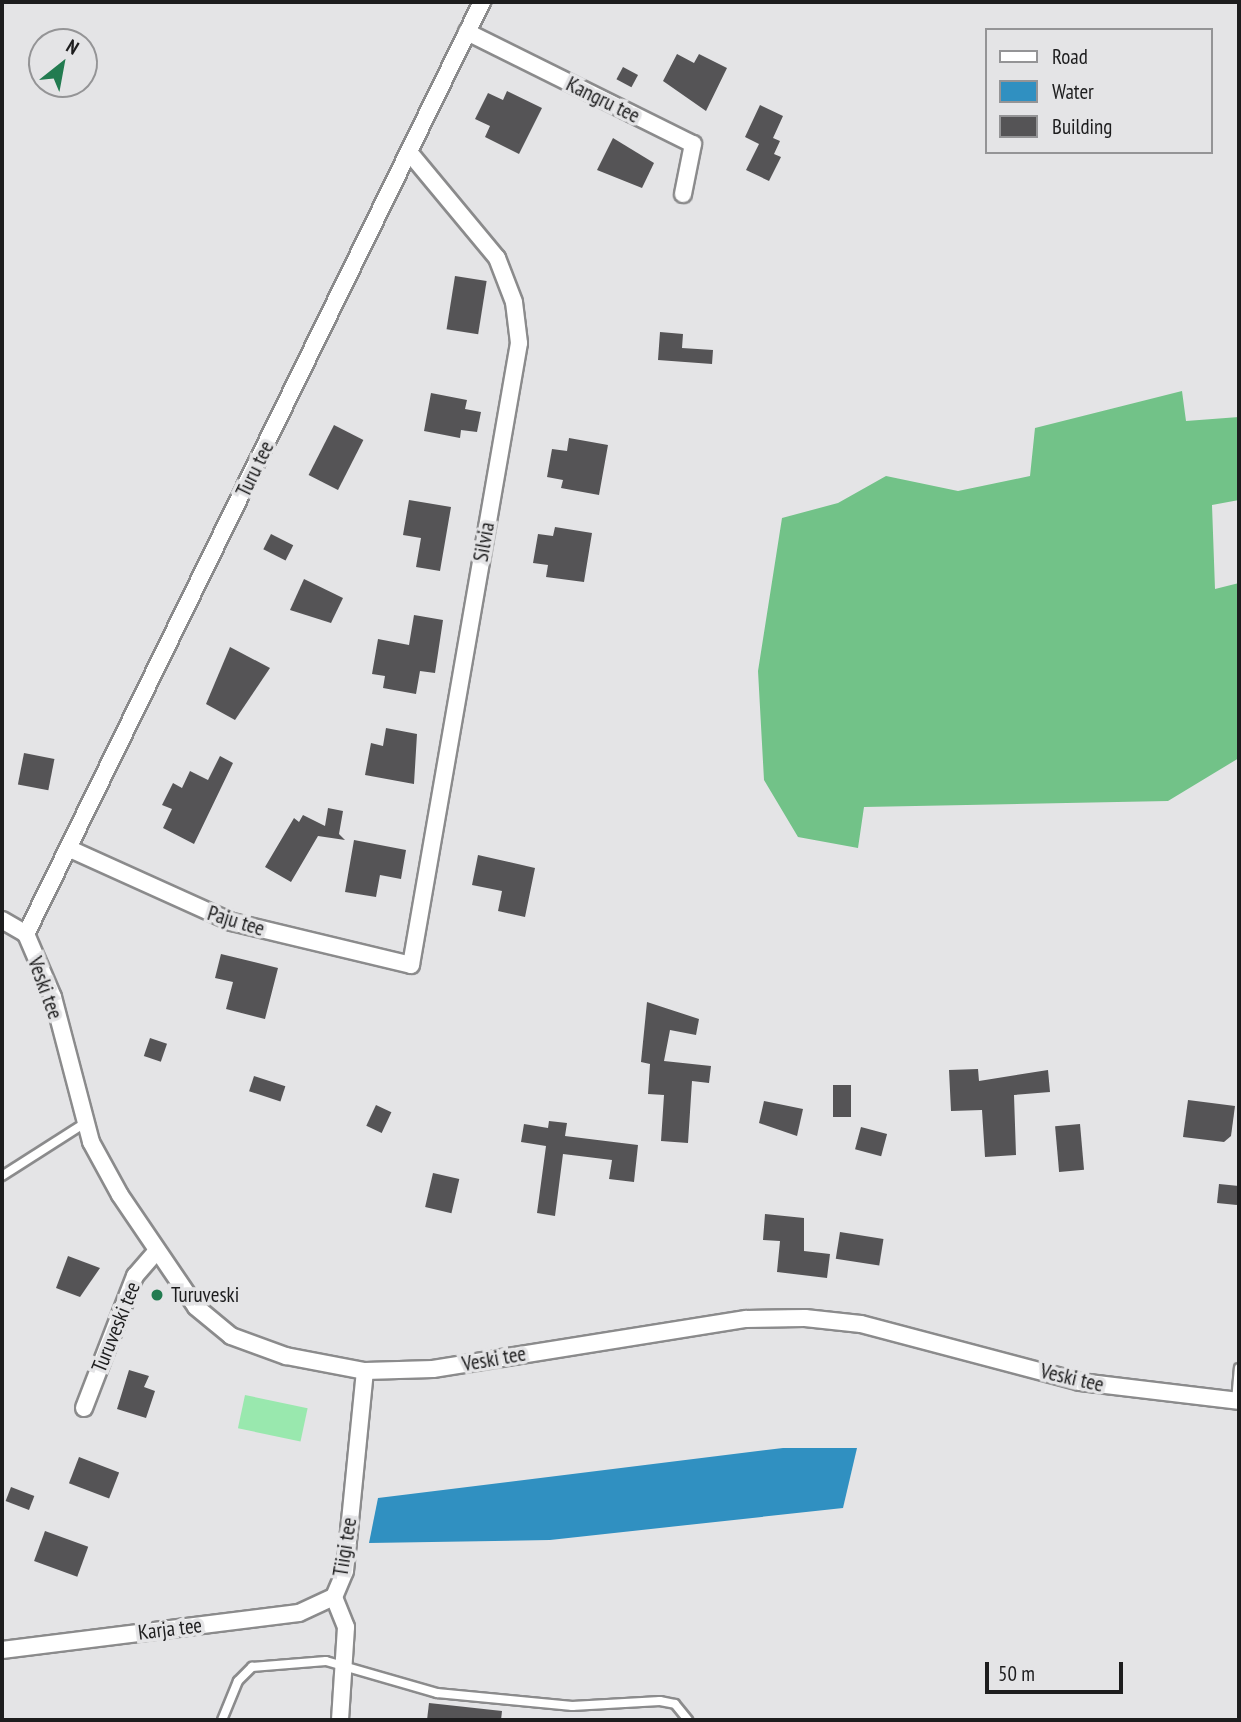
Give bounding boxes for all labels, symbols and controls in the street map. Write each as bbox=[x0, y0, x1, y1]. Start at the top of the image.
north arrow bbox=[28, 28, 98, 98]
legend bbox=[986, 28, 1213, 154]
text: N bbox=[62, 34, 83, 60]
text: Road bbox=[1052, 43, 1088, 70]
street label: Kangru tee bbox=[562, 71, 644, 129]
text: Water bbox=[1052, 78, 1094, 105]
text: Building bbox=[1052, 113, 1112, 140]
street label: Turu tee bbox=[231, 437, 279, 501]
street label: Silvia bbox=[468, 520, 500, 564]
street label: Paju tee bbox=[205, 900, 267, 942]
street label: Veski tee bbox=[22, 953, 68, 1023]
street label: Turuveski tee bbox=[86, 1278, 146, 1376]
place label: Turuveski bbox=[171, 1282, 239, 1308]
marker: Turuveski bbox=[149, 1287, 165, 1303]
street label: Veski tee bbox=[460, 1341, 528, 1377]
street label: Veski tee bbox=[1038, 1358, 1106, 1398]
street label: Tiigi tee bbox=[328, 1516, 362, 1578]
street label: Karja tee bbox=[137, 1613, 203, 1645]
scale bar bbox=[989, 1648, 1127, 1692]
text: 50 m bbox=[998, 1660, 1035, 1687]

